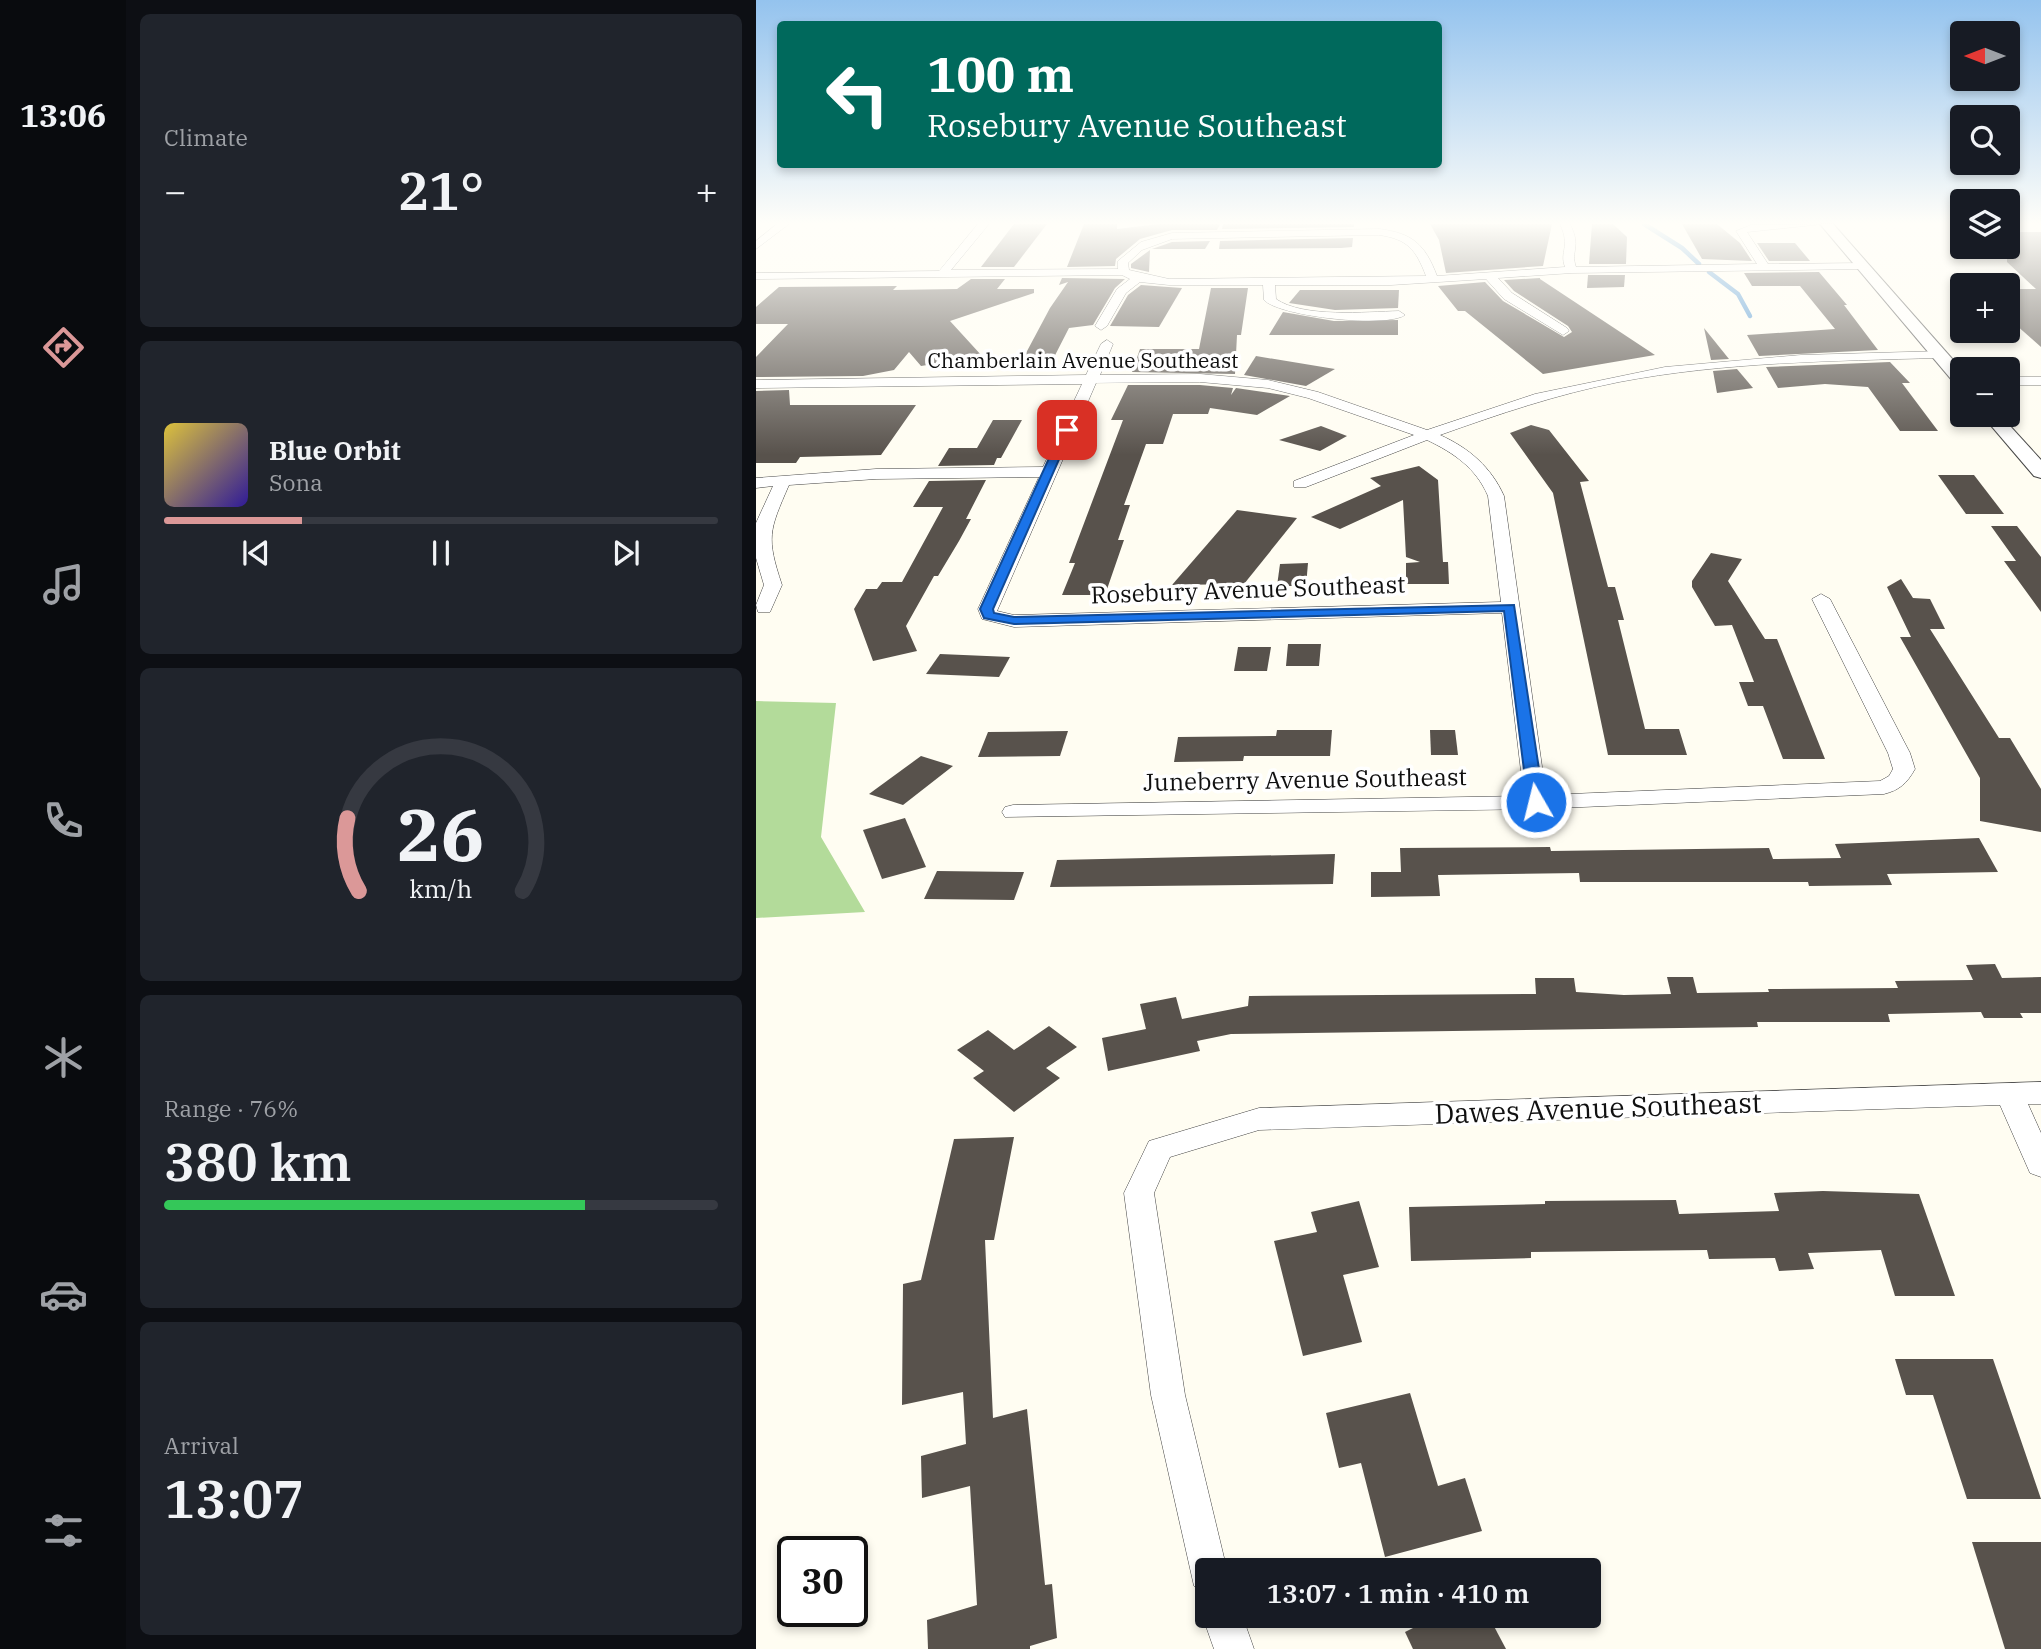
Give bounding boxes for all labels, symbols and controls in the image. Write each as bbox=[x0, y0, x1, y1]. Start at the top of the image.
north arrow bbox=[1950, 21, 2020, 91]
map controls bbox=[1950, 21, 2020, 427]
text: 100 m bbox=[927, 42, 1074, 105]
icon: left bbox=[812, 49, 903, 140]
text: 13:06 bbox=[20, 94, 106, 136]
text: Rosebury Avenue Southeast bbox=[927, 104, 1347, 146]
button: search bbox=[1950, 105, 2020, 175]
text: Climate bbox=[164, 122, 248, 152]
text: 21° bbox=[398, 157, 484, 224]
text: − bbox=[164, 166, 187, 215]
text: + bbox=[695, 166, 718, 215]
button: layers bbox=[1950, 189, 2020, 259]
button: + bbox=[1950, 273, 2020, 343]
icon: directions bbox=[39, 323, 88, 372]
street label: Chamberlain Avenue Southeast bbox=[927, 346, 1239, 374]
button: − bbox=[1950, 357, 2020, 427]
pin bbox=[1037, 400, 1097, 460]
icon: arrive bbox=[1048, 411, 1086, 449]
text: Blue Orbit bbox=[269, 433, 401, 467]
text: Sona bbox=[269, 467, 323, 497]
icon: previous bbox=[237, 534, 275, 572]
icon: pause bbox=[422, 534, 460, 572]
icon: next bbox=[607, 534, 645, 572]
icon: music bbox=[39, 560, 88, 609]
street label: Rosebury Avenue Southeast bbox=[1090, 568, 1406, 610]
street label: Juneberry Avenue Southeast bbox=[1143, 760, 1467, 798]
position arrow bbox=[1499, 765, 1573, 839]
text: 26 bbox=[397, 786, 485, 881]
icon: phone bbox=[39, 796, 88, 845]
text: km/h bbox=[409, 871, 473, 904]
icon: climate bbox=[39, 1033, 88, 1082]
street label: Dawes Avenue Southeast bbox=[1434, 1083, 1762, 1132]
text: Range · 76% bbox=[164, 1093, 298, 1123]
text: 380 km bbox=[164, 1128, 352, 1195]
icon: car bbox=[39, 1270, 88, 1319]
text: Arrival bbox=[164, 1430, 239, 1460]
text: 13:07 bbox=[164, 1465, 304, 1532]
icon: filters bbox=[39, 1506, 88, 1555]
speed limit sign: 30 bbox=[777, 1536, 868, 1627]
text: 13:07 · 1 min · 410 m bbox=[1267, 1576, 1529, 1610]

